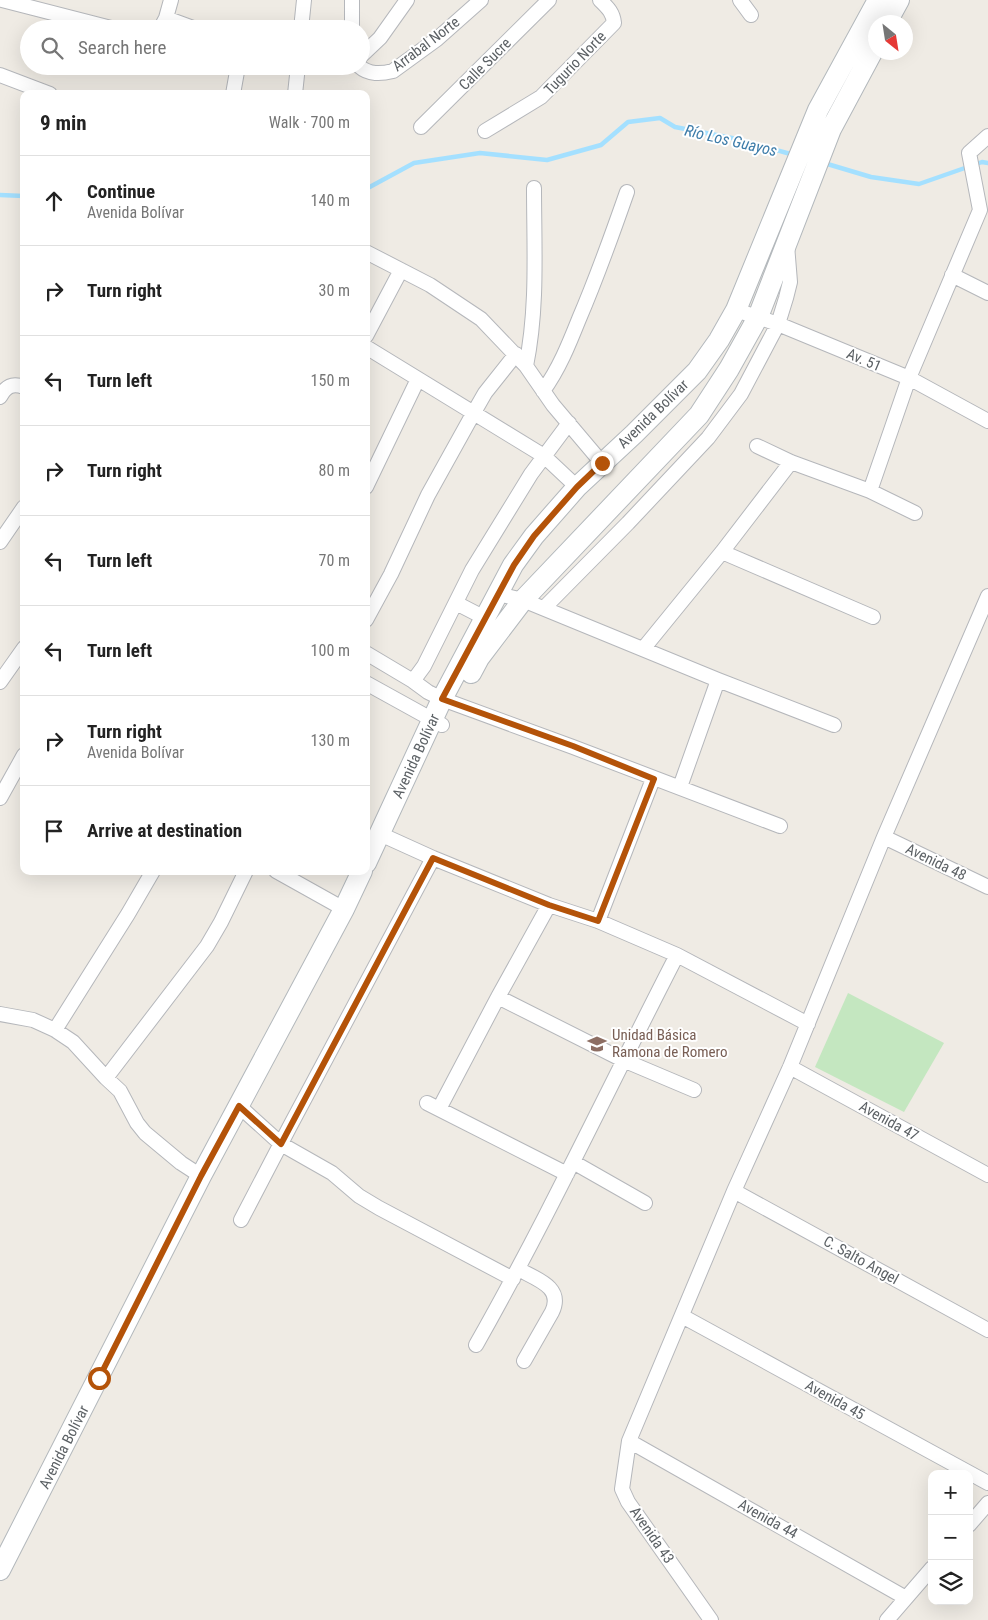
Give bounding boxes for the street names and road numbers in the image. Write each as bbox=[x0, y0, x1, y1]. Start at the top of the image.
street label: Arrabal Norte bbox=[389, 13, 463, 75]
street label: Tugurio Norte bbox=[540, 28, 610, 98]
street label: Calle Sucre bbox=[455, 34, 515, 94]
street label: Av. 51 bbox=[844, 345, 884, 375]
street label: Avenida Bolívar bbox=[614, 376, 692, 452]
street label: Avenida Bolívar bbox=[389, 710, 444, 801]
street label: Avenida 48 bbox=[903, 840, 969, 884]
street label: Avenida 47 bbox=[856, 1097, 922, 1145]
street label: C. Salto Angel bbox=[820, 1232, 902, 1288]
street label: Avenida 45 bbox=[802, 1376, 868, 1424]
street label: Avenida Bolívar bbox=[35, 1402, 93, 1492]
street label: Avenida 44 bbox=[735, 1495, 801, 1543]
street label: Avenida 43 bbox=[626, 1503, 678, 1567]

